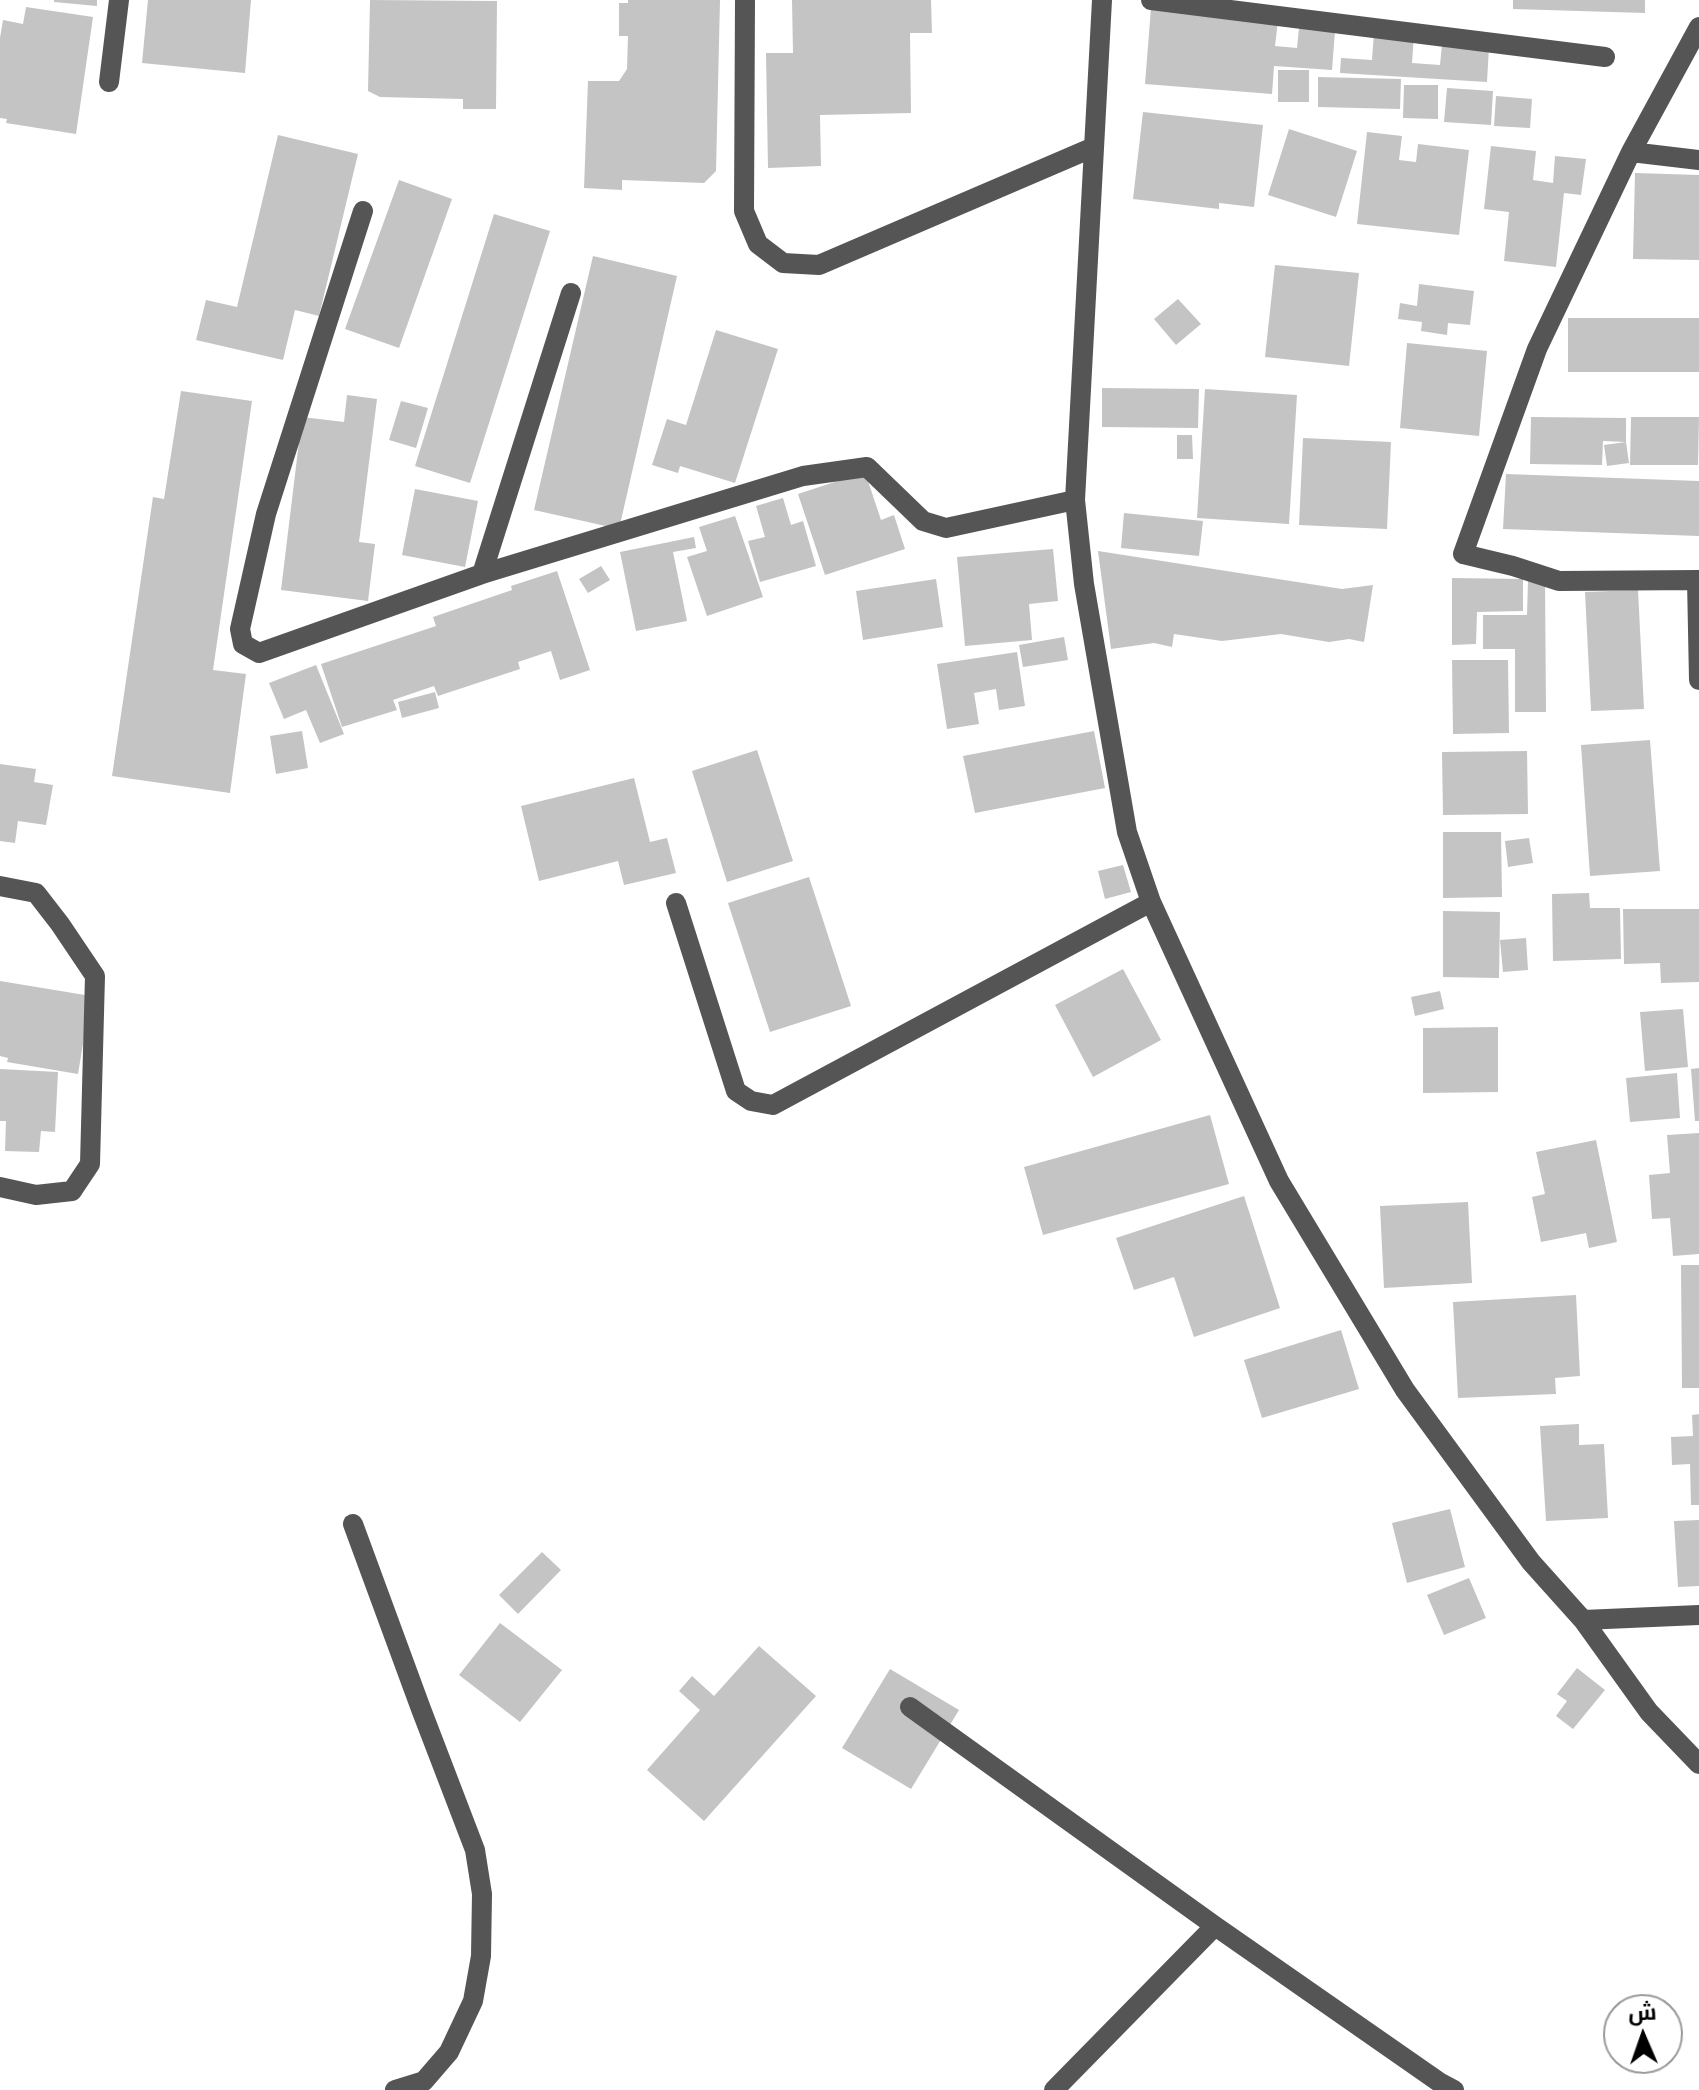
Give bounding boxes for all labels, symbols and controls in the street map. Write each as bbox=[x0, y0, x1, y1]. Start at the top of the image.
north arrow bbox=[1603, 1994, 1683, 2074]
text: ش bbox=[1628, 1999, 1657, 2025]

